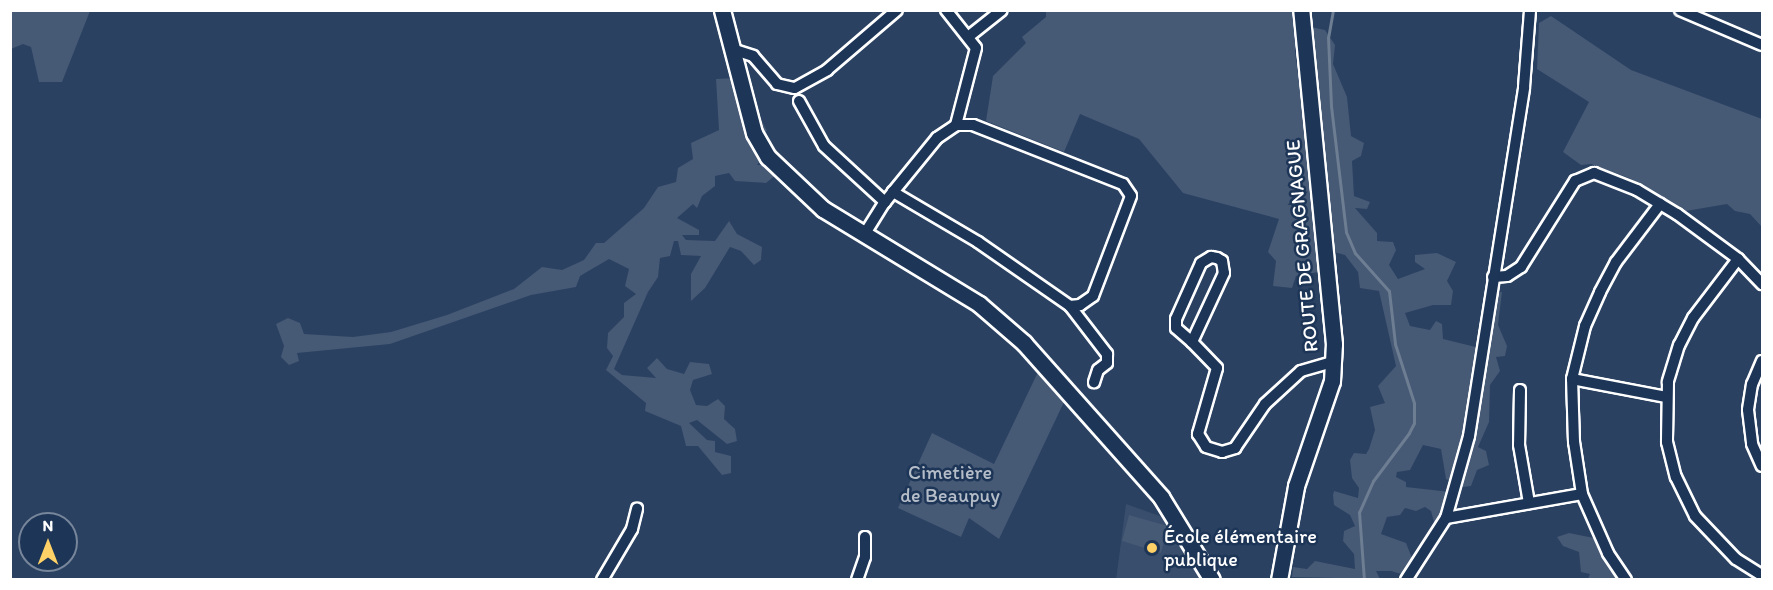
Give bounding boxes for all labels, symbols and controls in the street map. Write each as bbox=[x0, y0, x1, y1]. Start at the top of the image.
street label: ROUTE DE GRAGNAGUE bbox=[1281, 139, 1323, 353]
park label: Cimetière de Beaupuy bbox=[900, 461, 1000, 508]
north arrow bbox=[18, 512, 78, 572]
text: N bbox=[43, 516, 53, 535]
place label: École élémentaire publique bbox=[1164, 524, 1316, 571]
marker: École élémentaire publique bbox=[1145, 541, 1159, 555]

